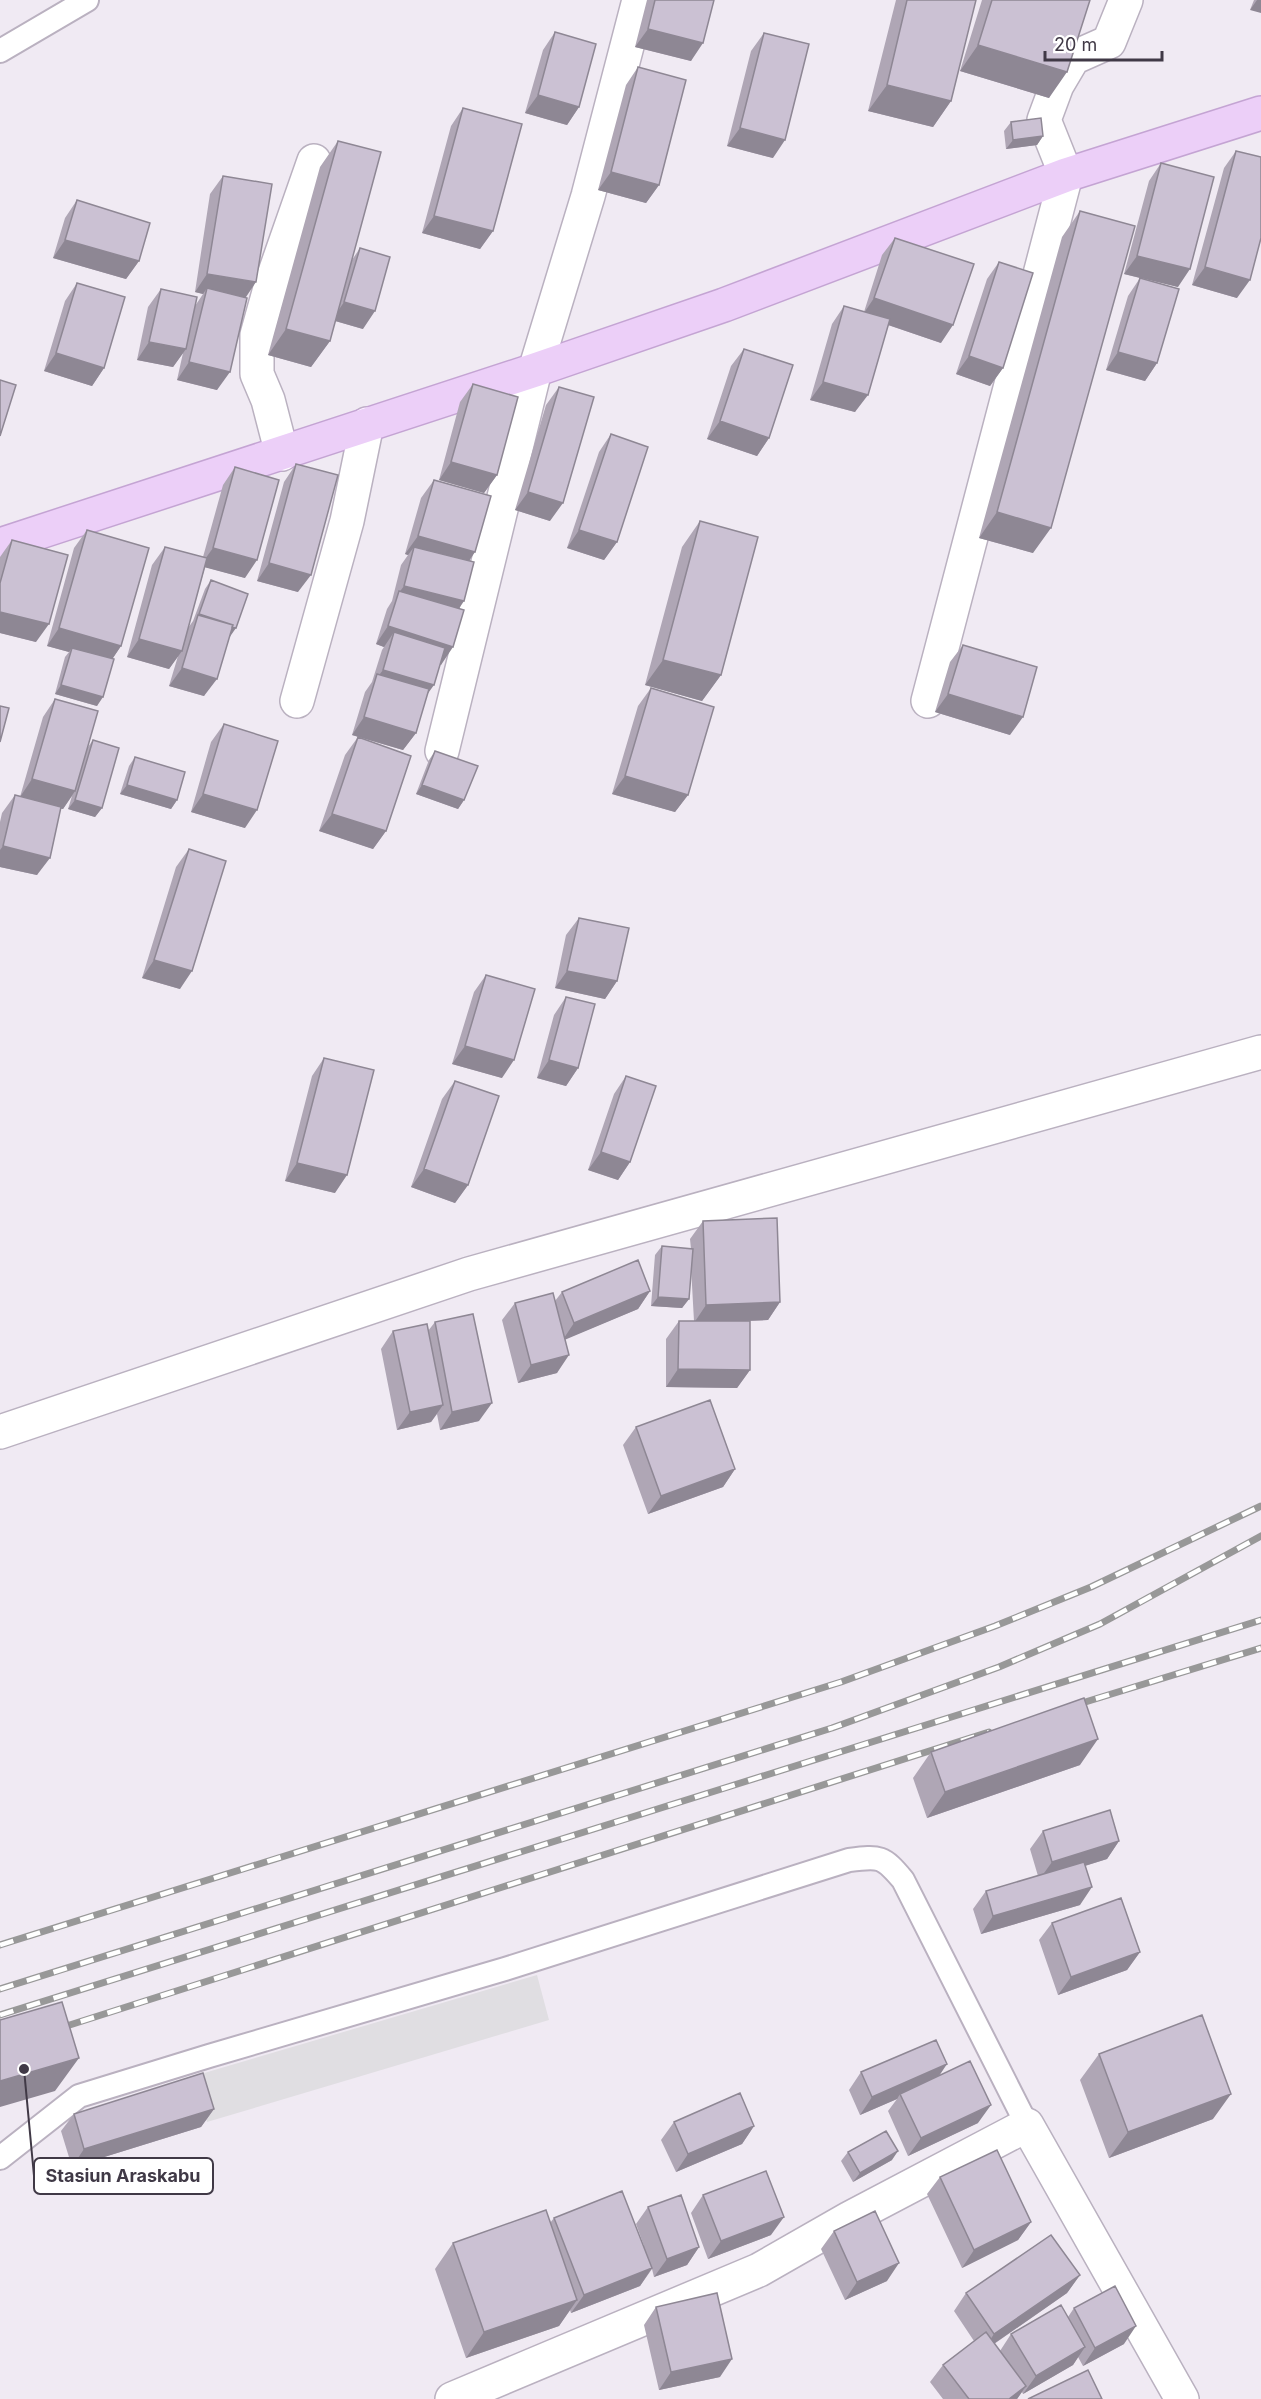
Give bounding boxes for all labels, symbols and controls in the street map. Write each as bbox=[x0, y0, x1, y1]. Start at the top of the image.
scale bar bbox=[1045, 24, 1162, 62]
text: 20 m bbox=[1054, 34, 1097, 55]
callout: Stasiun Araskabu bbox=[34, 2158, 213, 2194]
text: Stasiun Araskabu bbox=[45, 2165, 201, 2186]

